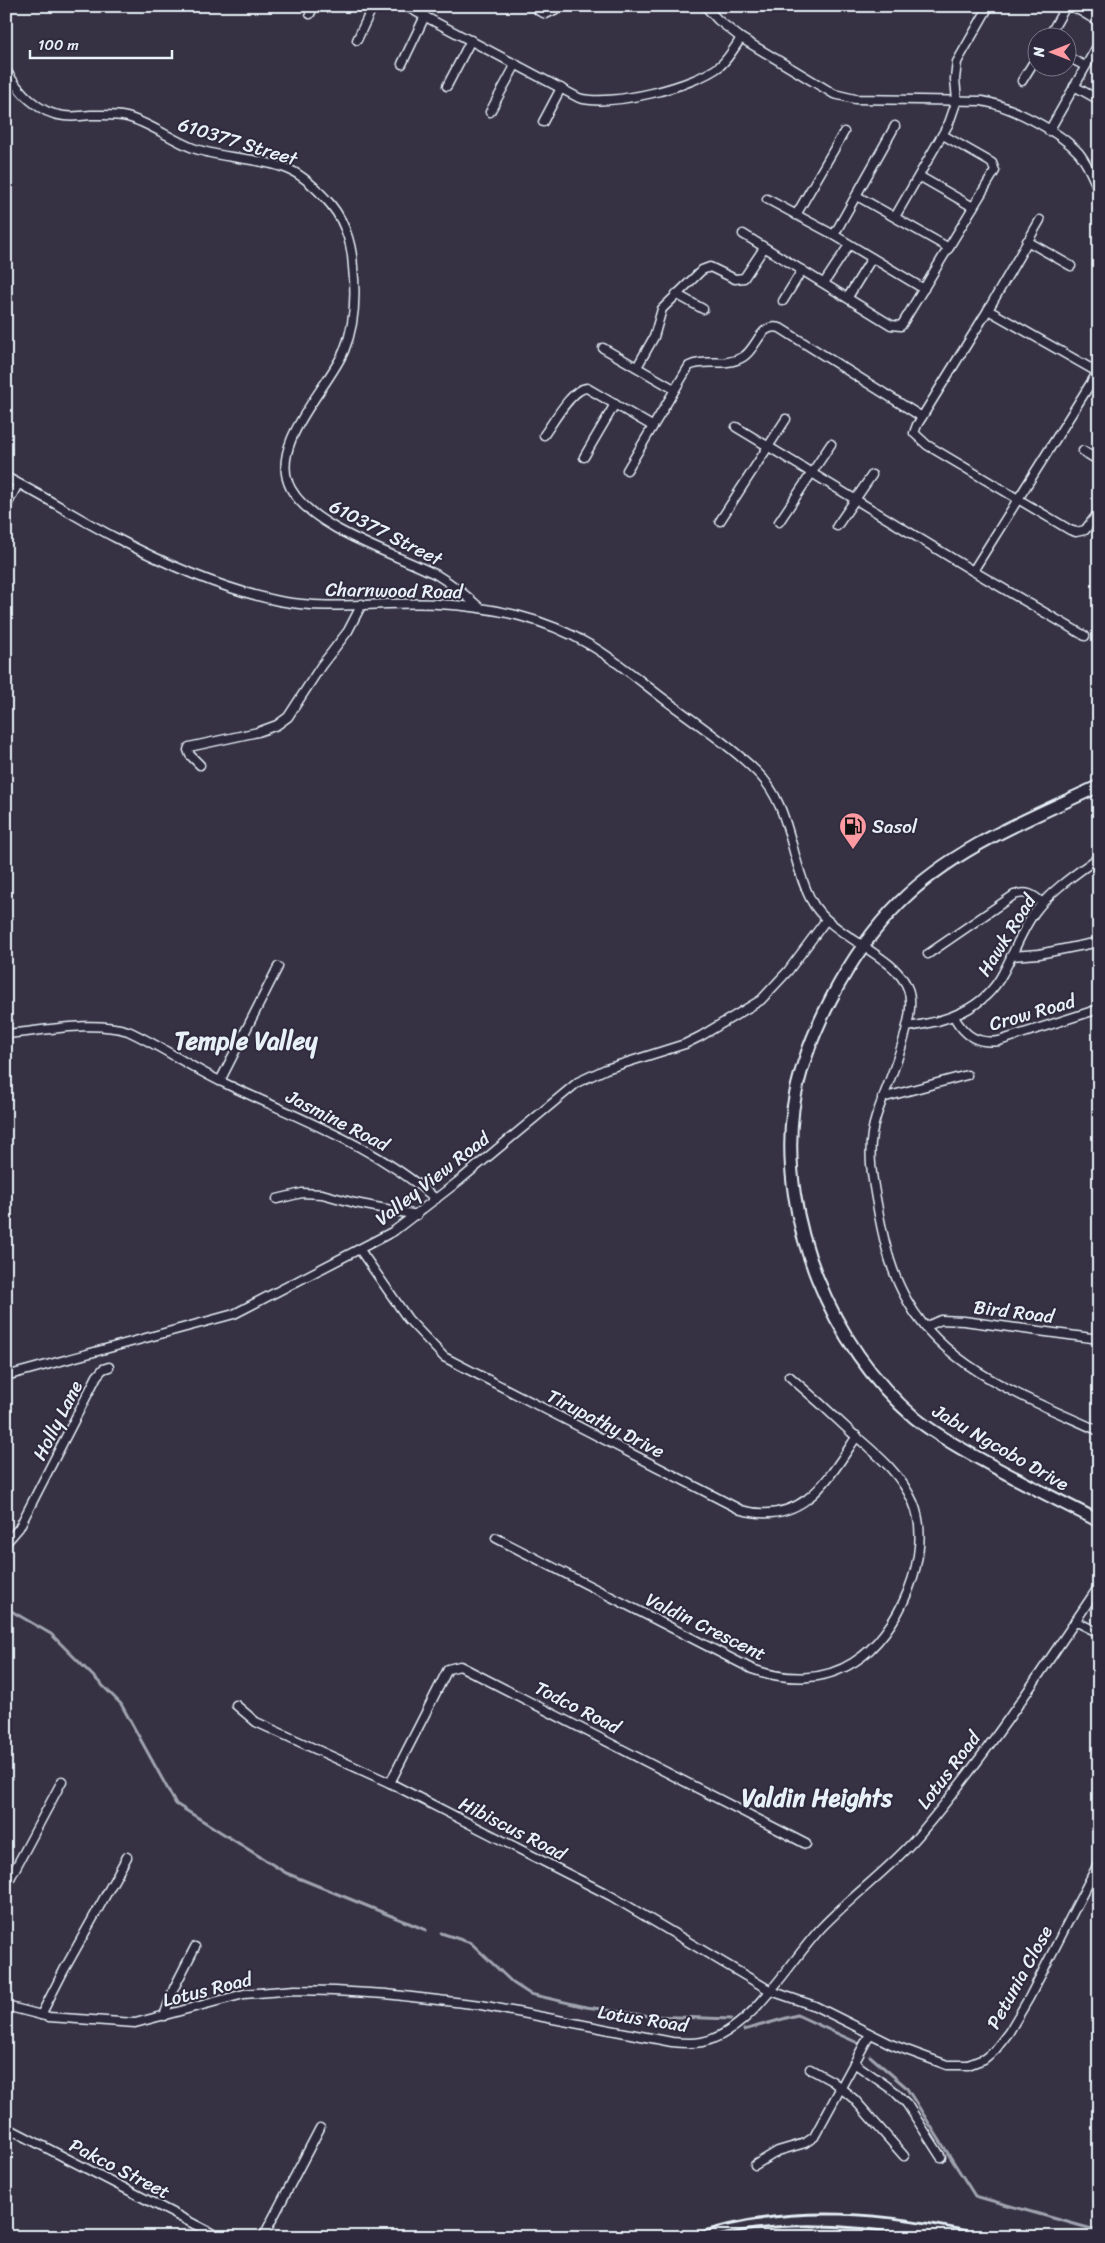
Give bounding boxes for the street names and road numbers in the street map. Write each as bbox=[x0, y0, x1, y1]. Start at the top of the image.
street label: 610377 Street bbox=[174, 108, 303, 176]
street label: 610377 Street bbox=[323, 490, 449, 576]
street label: Charnwood Road bbox=[325, 573, 465, 608]
street label: Hawk Road bbox=[968, 886, 1046, 983]
street label: Crow Road bbox=[985, 984, 1081, 1040]
street label: Jasmine Road bbox=[279, 1080, 397, 1162]
street label: Valley View Road bbox=[367, 1122, 498, 1234]
street label: Bird Road bbox=[972, 1290, 1058, 1333]
street label: Holly Lane bbox=[23, 1374, 92, 1466]
street label: Tirupathy Drive bbox=[541, 1380, 671, 1467]
street label: Jabu Ngcobo Drive bbox=[925, 1394, 1075, 1500]
street label: Valdin Crescent bbox=[640, 1583, 772, 1670]
street label: Todco Road bbox=[529, 1672, 628, 1744]
street label: Lotus Road bbox=[908, 1722, 990, 1817]
street label: Hibiscus Road bbox=[453, 1787, 573, 1870]
street label: Petunia Close bbox=[977, 1919, 1062, 2035]
street label: Lotus Road bbox=[159, 1962, 257, 2017]
street label: Lotus Road bbox=[595, 1995, 692, 2042]
street label: Pakco Street bbox=[63, 2129, 176, 2208]

